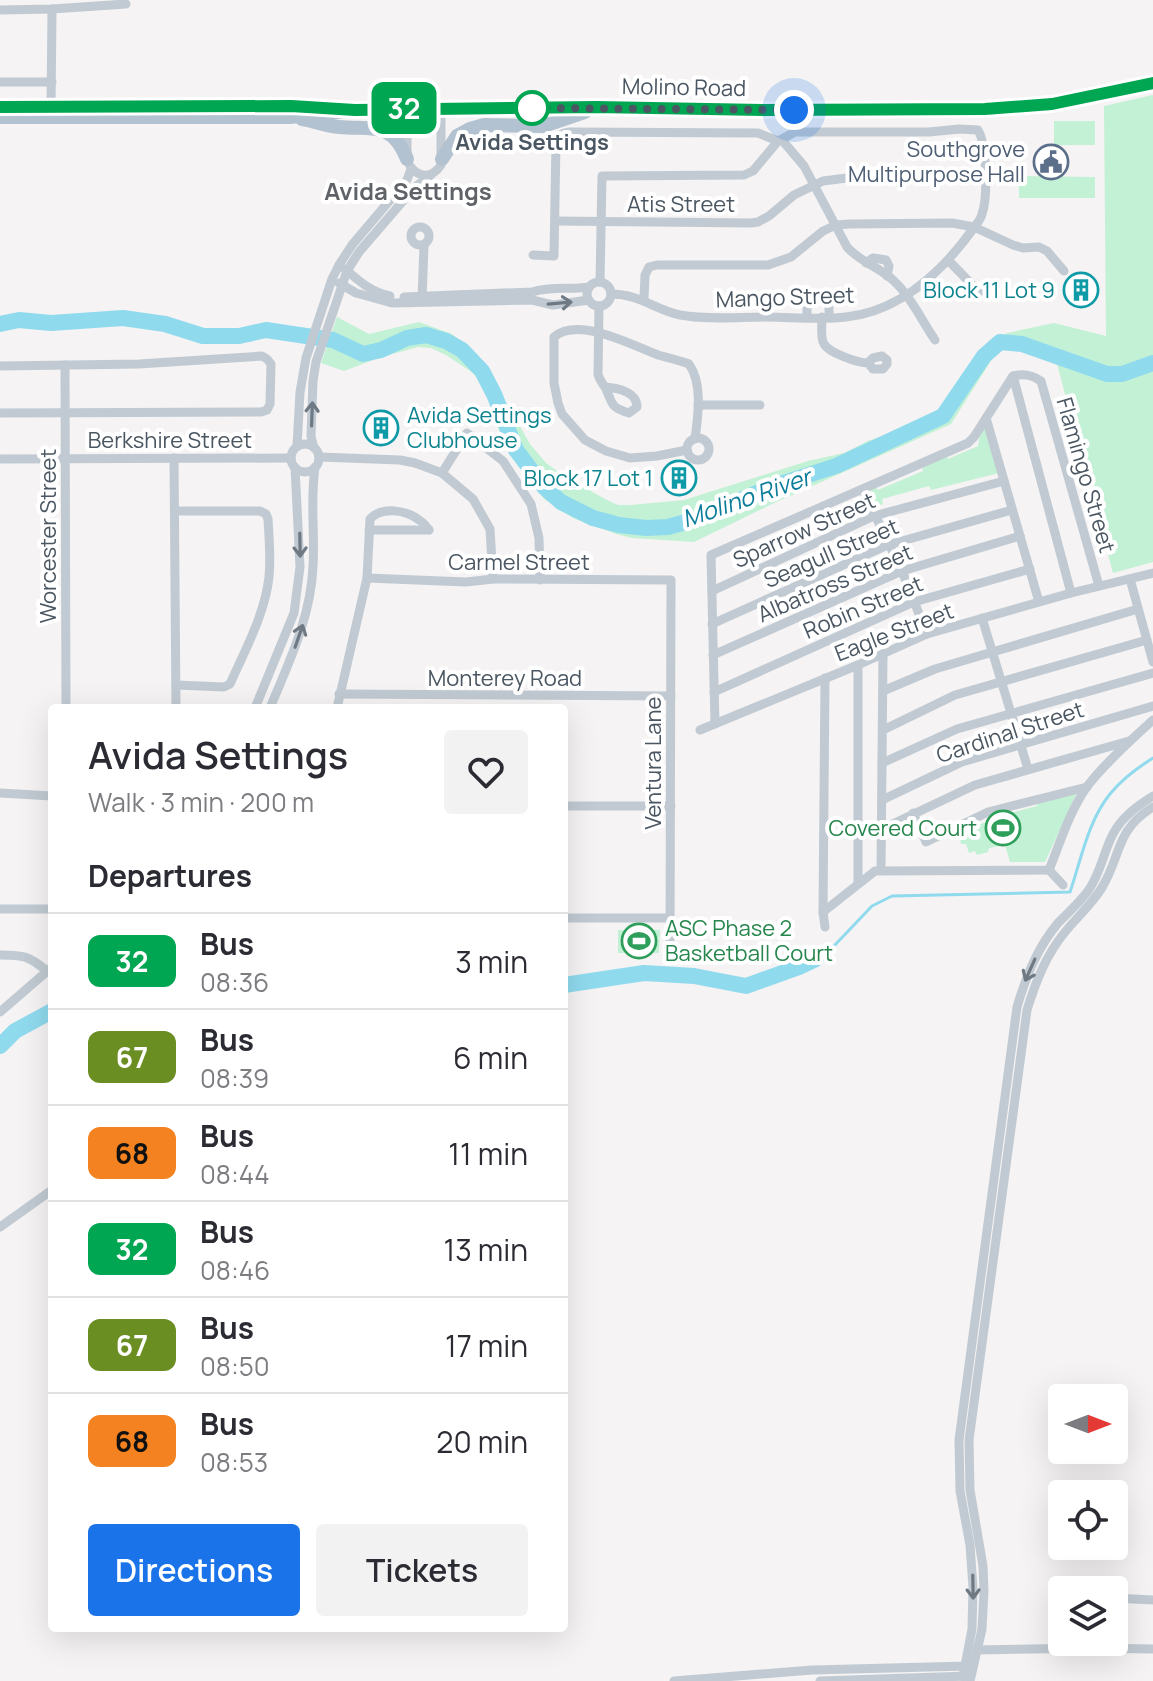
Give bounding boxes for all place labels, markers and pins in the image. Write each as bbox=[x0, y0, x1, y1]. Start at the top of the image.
marker: Avida Settings bbox=[515, 91, 549, 125]
place label: Avida Settings bbox=[455, 127, 609, 157]
place label: Southgrove Multipurpose Hall bbox=[848, 134, 1025, 189]
public building icon: Southgrove Multipurpose Hall bbox=[1032, 143, 1070, 181]
building icon: Block 11 Lot 9 bbox=[1062, 271, 1100, 309]
place label: Block 11 Lot 9 bbox=[923, 275, 1055, 305]
place label: Avida Settings Clubhouse bbox=[407, 400, 552, 455]
building icon: Avida Settings Clubhouse bbox=[362, 409, 400, 447]
building icon: Block 17 Lot 1 bbox=[660, 459, 698, 497]
place label: Block 17 Lot 1 bbox=[524, 463, 653, 493]
sports icon: Covered Court bbox=[984, 809, 1022, 847]
place label: Covered Court bbox=[829, 813, 977, 843]
place label: ASC Phase 2 Basketball Court bbox=[665, 913, 833, 968]
sports icon: ASC Phase 2 Basketball Court bbox=[620, 922, 658, 960]

